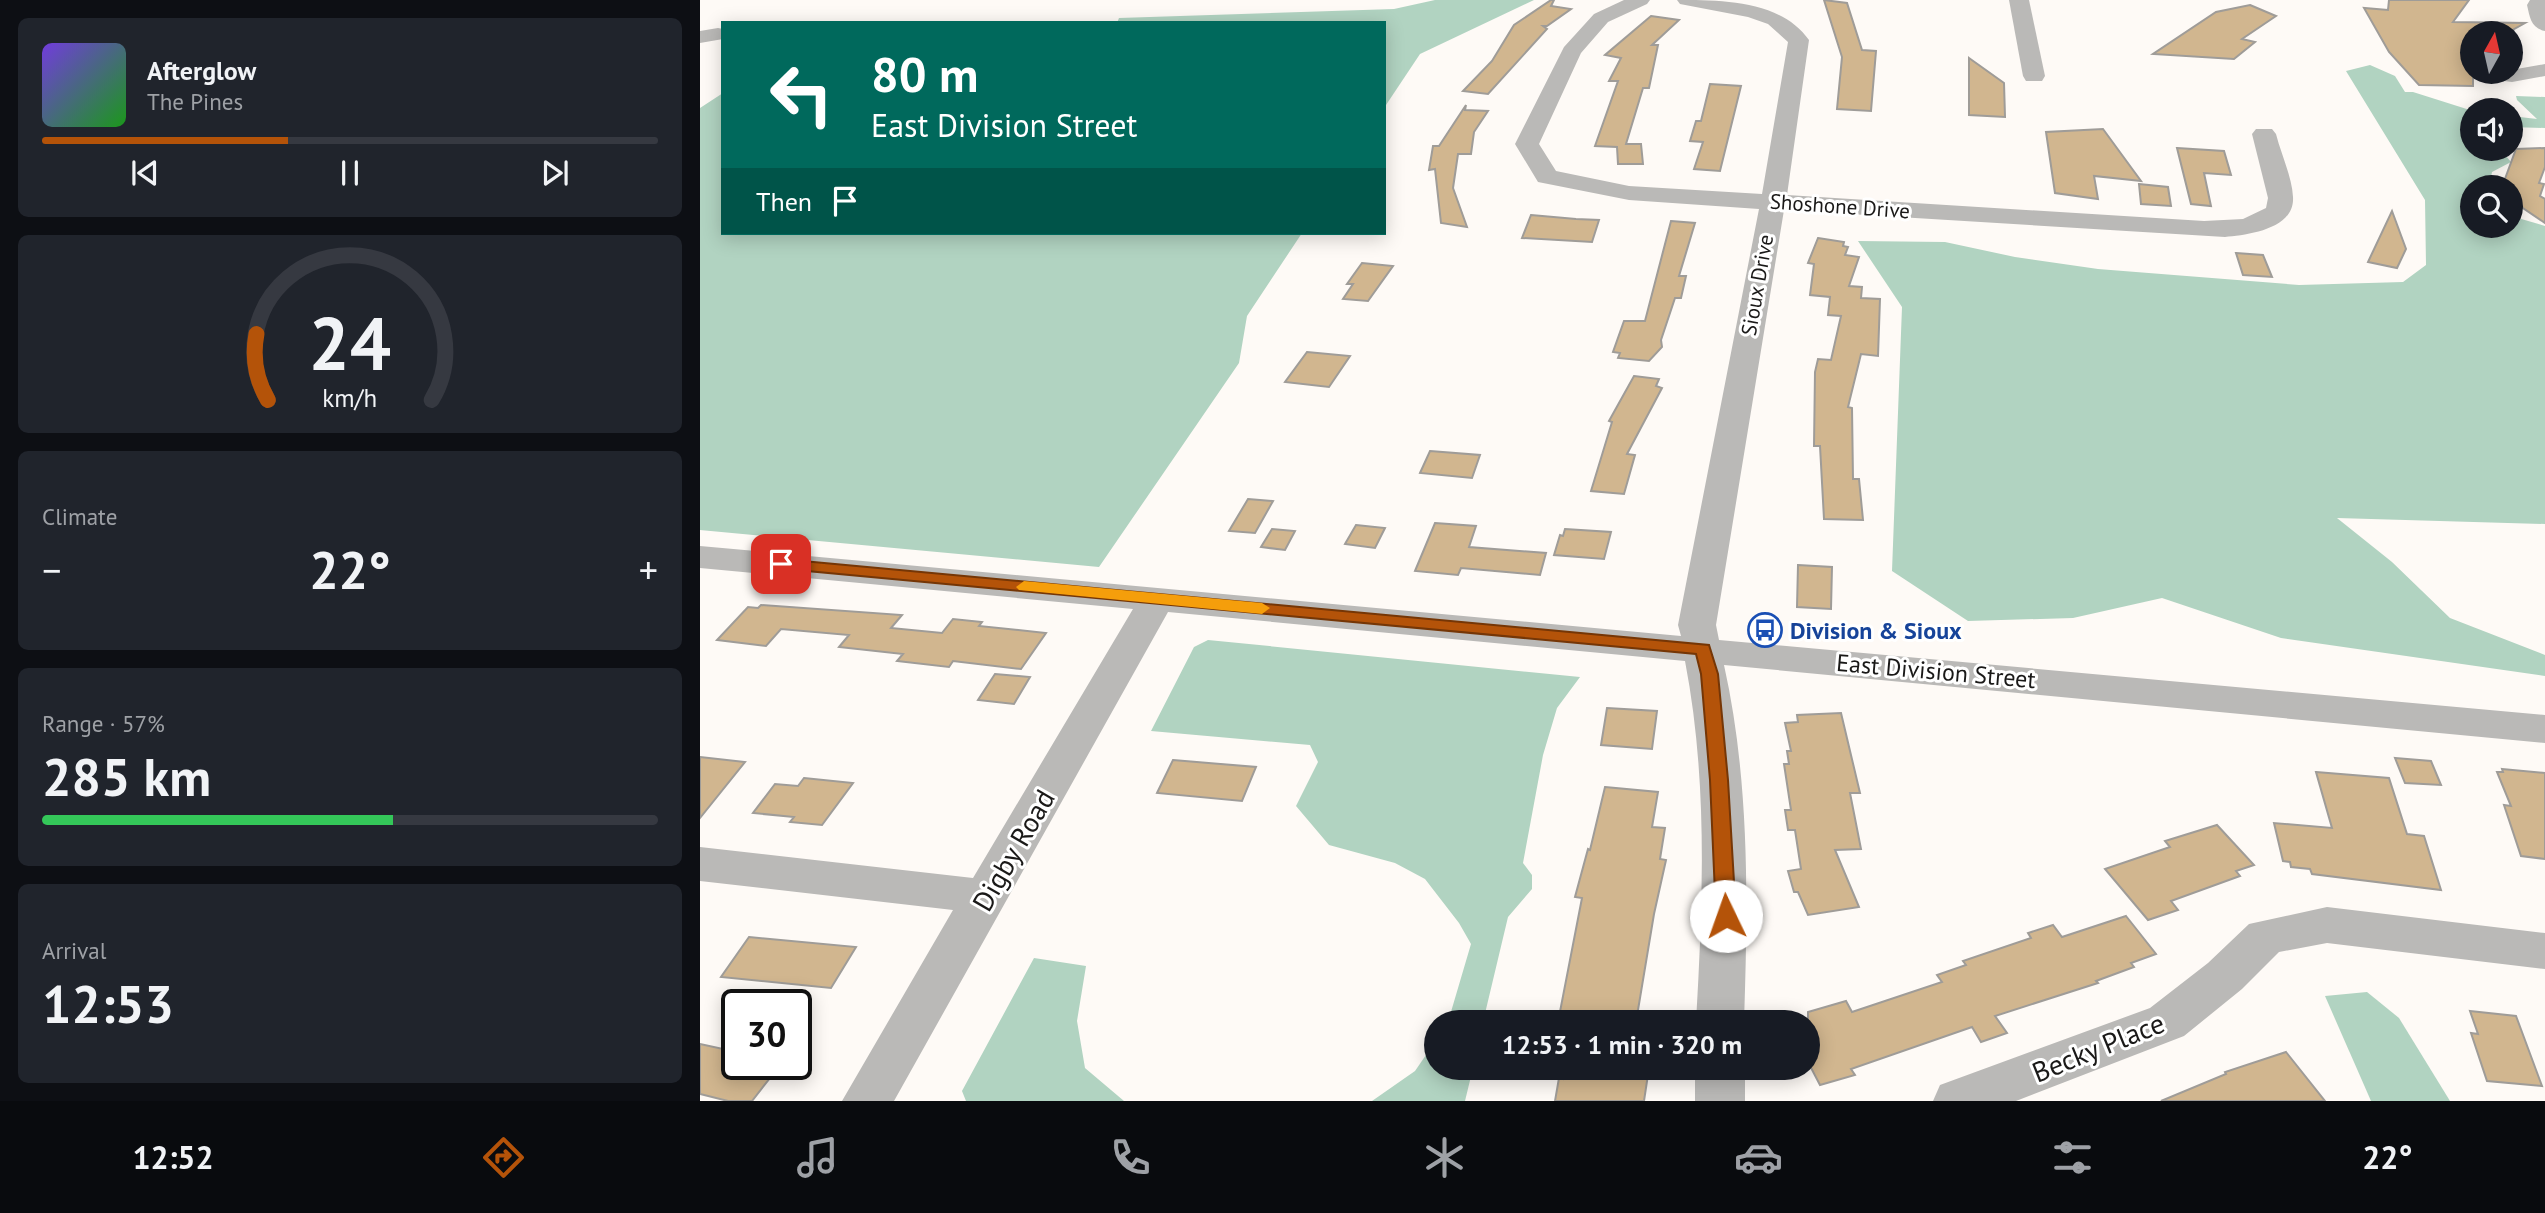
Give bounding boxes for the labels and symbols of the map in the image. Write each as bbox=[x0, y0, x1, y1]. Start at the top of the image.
north arrow bbox=[2460, 21, 2524, 84]
street label: Shoshone Drive bbox=[1769, 188, 1911, 224]
street label: Sioux Drive bbox=[1735, 232, 1779, 338]
pin bbox=[751, 534, 811, 594]
bus stop icon: Division & Sioux bbox=[1746, 611, 1784, 649]
place label: Division & Sioux bbox=[1790, 615, 1962, 646]
street label: East Division Street bbox=[1835, 647, 2037, 695]
street label: Digby Road bbox=[963, 783, 1063, 917]
position arrow bbox=[1689, 879, 1763, 953]
speed limit sign: 30 bbox=[721, 989, 812, 1080]
street label: Becky Place bbox=[2026, 1004, 2170, 1090]

